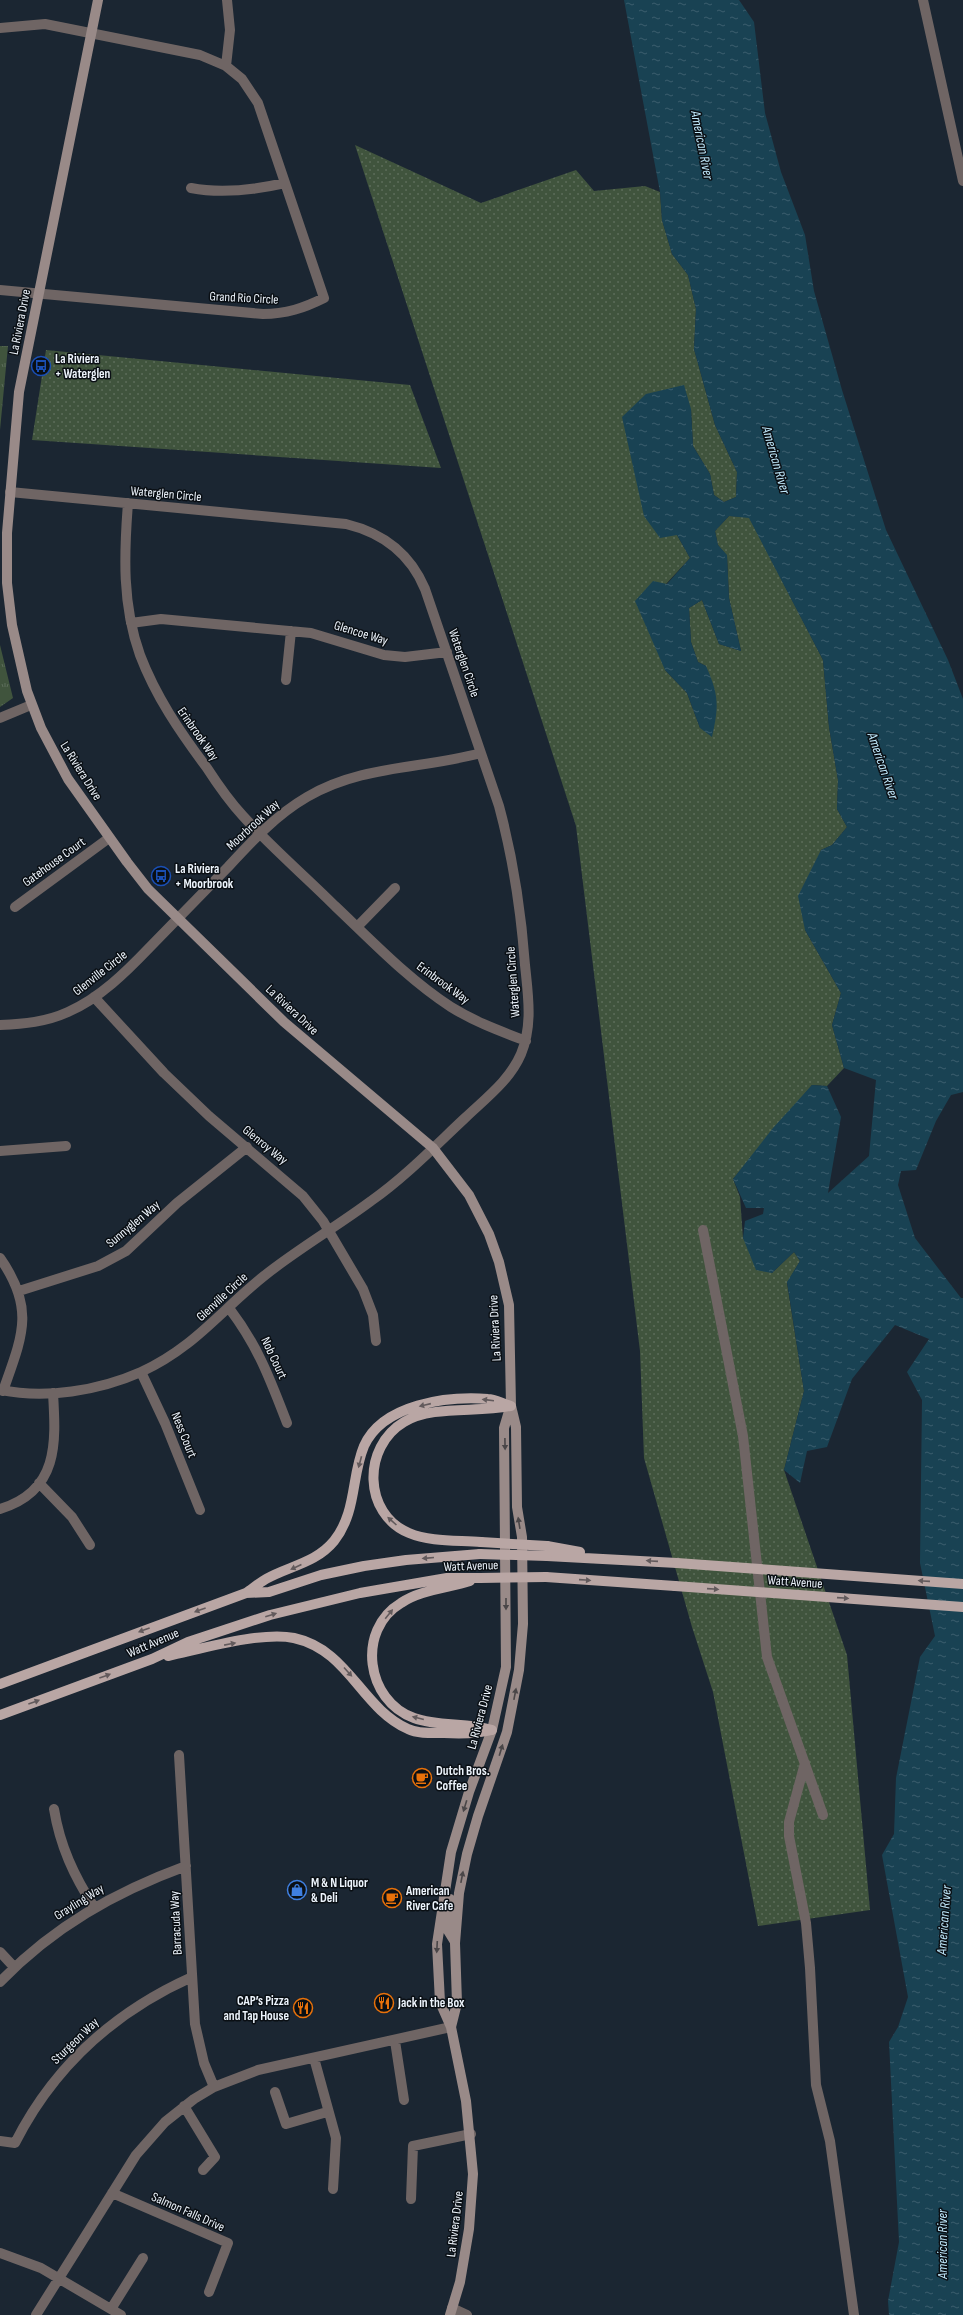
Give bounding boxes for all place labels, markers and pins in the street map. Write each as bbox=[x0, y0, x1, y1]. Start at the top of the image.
place label: La Riviera + Waterglen bbox=[55, 351, 111, 382]
bus stop icon: La Riviera + Waterglen bbox=[30, 355, 52, 377]
place label: La Riviera + Moorbrook bbox=[175, 861, 234, 892]
bus stop icon: La Riviera + Moorbrook bbox=[150, 865, 172, 887]
place label: Dutch Bros. Coffee bbox=[436, 1763, 490, 1794]
cafe icon: Dutch Bros. Coffee bbox=[411, 1767, 433, 1789]
place label: M & N Liquor & Deli bbox=[311, 1875, 368, 1906]
shop icon: M & N Liquor & Deli bbox=[286, 1879, 308, 1901]
place label: American River Cafe bbox=[405, 1883, 454, 1914]
cafe icon: American River Cafe bbox=[381, 1887, 403, 1909]
restaurant icon: Jack in the Box bbox=[373, 1992, 395, 2014]
place label: CAP’s Pizza and Tap House bbox=[224, 1993, 289, 2024]
place label: Jack in the Box bbox=[397, 1995, 465, 2011]
restaurant icon: CAP’s Pizza and Tap House bbox=[292, 1997, 314, 2019]

